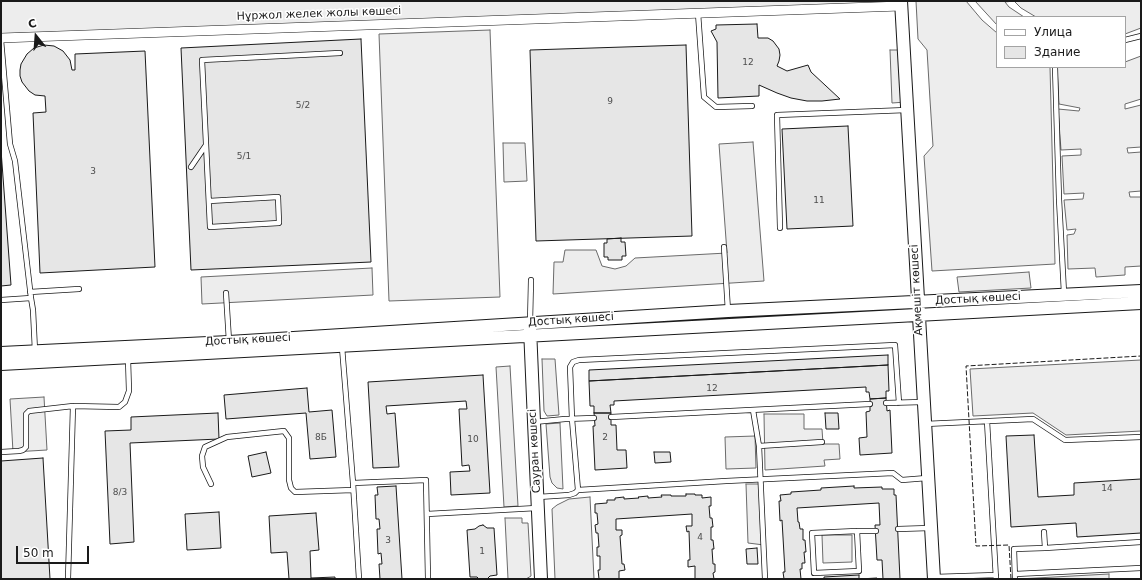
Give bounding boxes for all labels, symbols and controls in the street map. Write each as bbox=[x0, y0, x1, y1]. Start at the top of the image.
street label: Нұржол желек жолы көшесі bbox=[236, 5, 402, 23]
north arrow bbox=[16, 16, 56, 56]
legend bbox=[996, 16, 1126, 68]
text: С bbox=[27, 17, 38, 31]
text: Улица bbox=[1034, 25, 1072, 39]
text: Здание bbox=[1034, 45, 1080, 59]
house number: 12 bbox=[742, 58, 754, 68]
house number: 9 bbox=[607, 97, 613, 107]
house number: 5/2 bbox=[296, 101, 310, 111]
house number: 5/1 bbox=[237, 152, 251, 162]
house number: 3 bbox=[90, 167, 96, 177]
house number: 11 bbox=[813, 196, 825, 206]
street label: Ақмешіт көшесі bbox=[908, 244, 926, 336]
street label: Достық көшесі bbox=[935, 290, 1021, 308]
street label: Достық көшесі bbox=[528, 310, 614, 330]
street label: Достық көшесі bbox=[205, 331, 291, 349]
house number: 12 bbox=[706, 384, 718, 394]
street label: Сауран көшесі bbox=[526, 408, 544, 494]
house number: 8Б bbox=[315, 433, 327, 443]
house number: 2 bbox=[602, 433, 608, 443]
house number: 10 bbox=[467, 435, 479, 445]
house number: 14 bbox=[1101, 484, 1113, 494]
house number: 8/3 bbox=[113, 488, 127, 498]
house number: 4 bbox=[697, 533, 703, 543]
house number: 3 bbox=[385, 536, 391, 546]
scale bar bbox=[18, 538, 91, 564]
text: 50 m bbox=[23, 546, 54, 560]
house number: 1 bbox=[479, 547, 485, 557]

